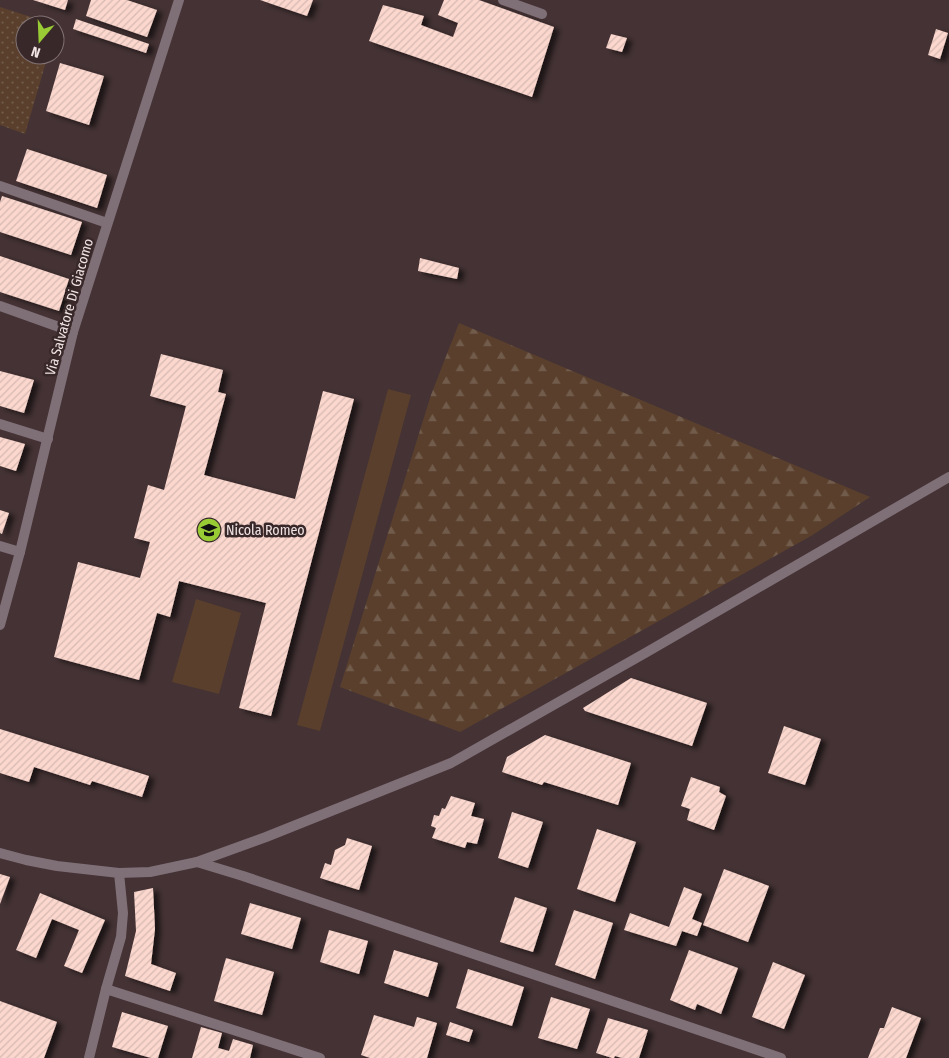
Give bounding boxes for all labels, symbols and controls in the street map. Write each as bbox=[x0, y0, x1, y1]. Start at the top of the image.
north arrow bbox=[15, 15, 65, 65]
text: N bbox=[29, 42, 43, 61]
street label: Via Salvatore Di Giacomo bbox=[42, 237, 97, 378]
school or university icon: Nicola Romeo bbox=[196, 517, 222, 543]
place label: Nicola Romeo bbox=[226, 522, 305, 539]

